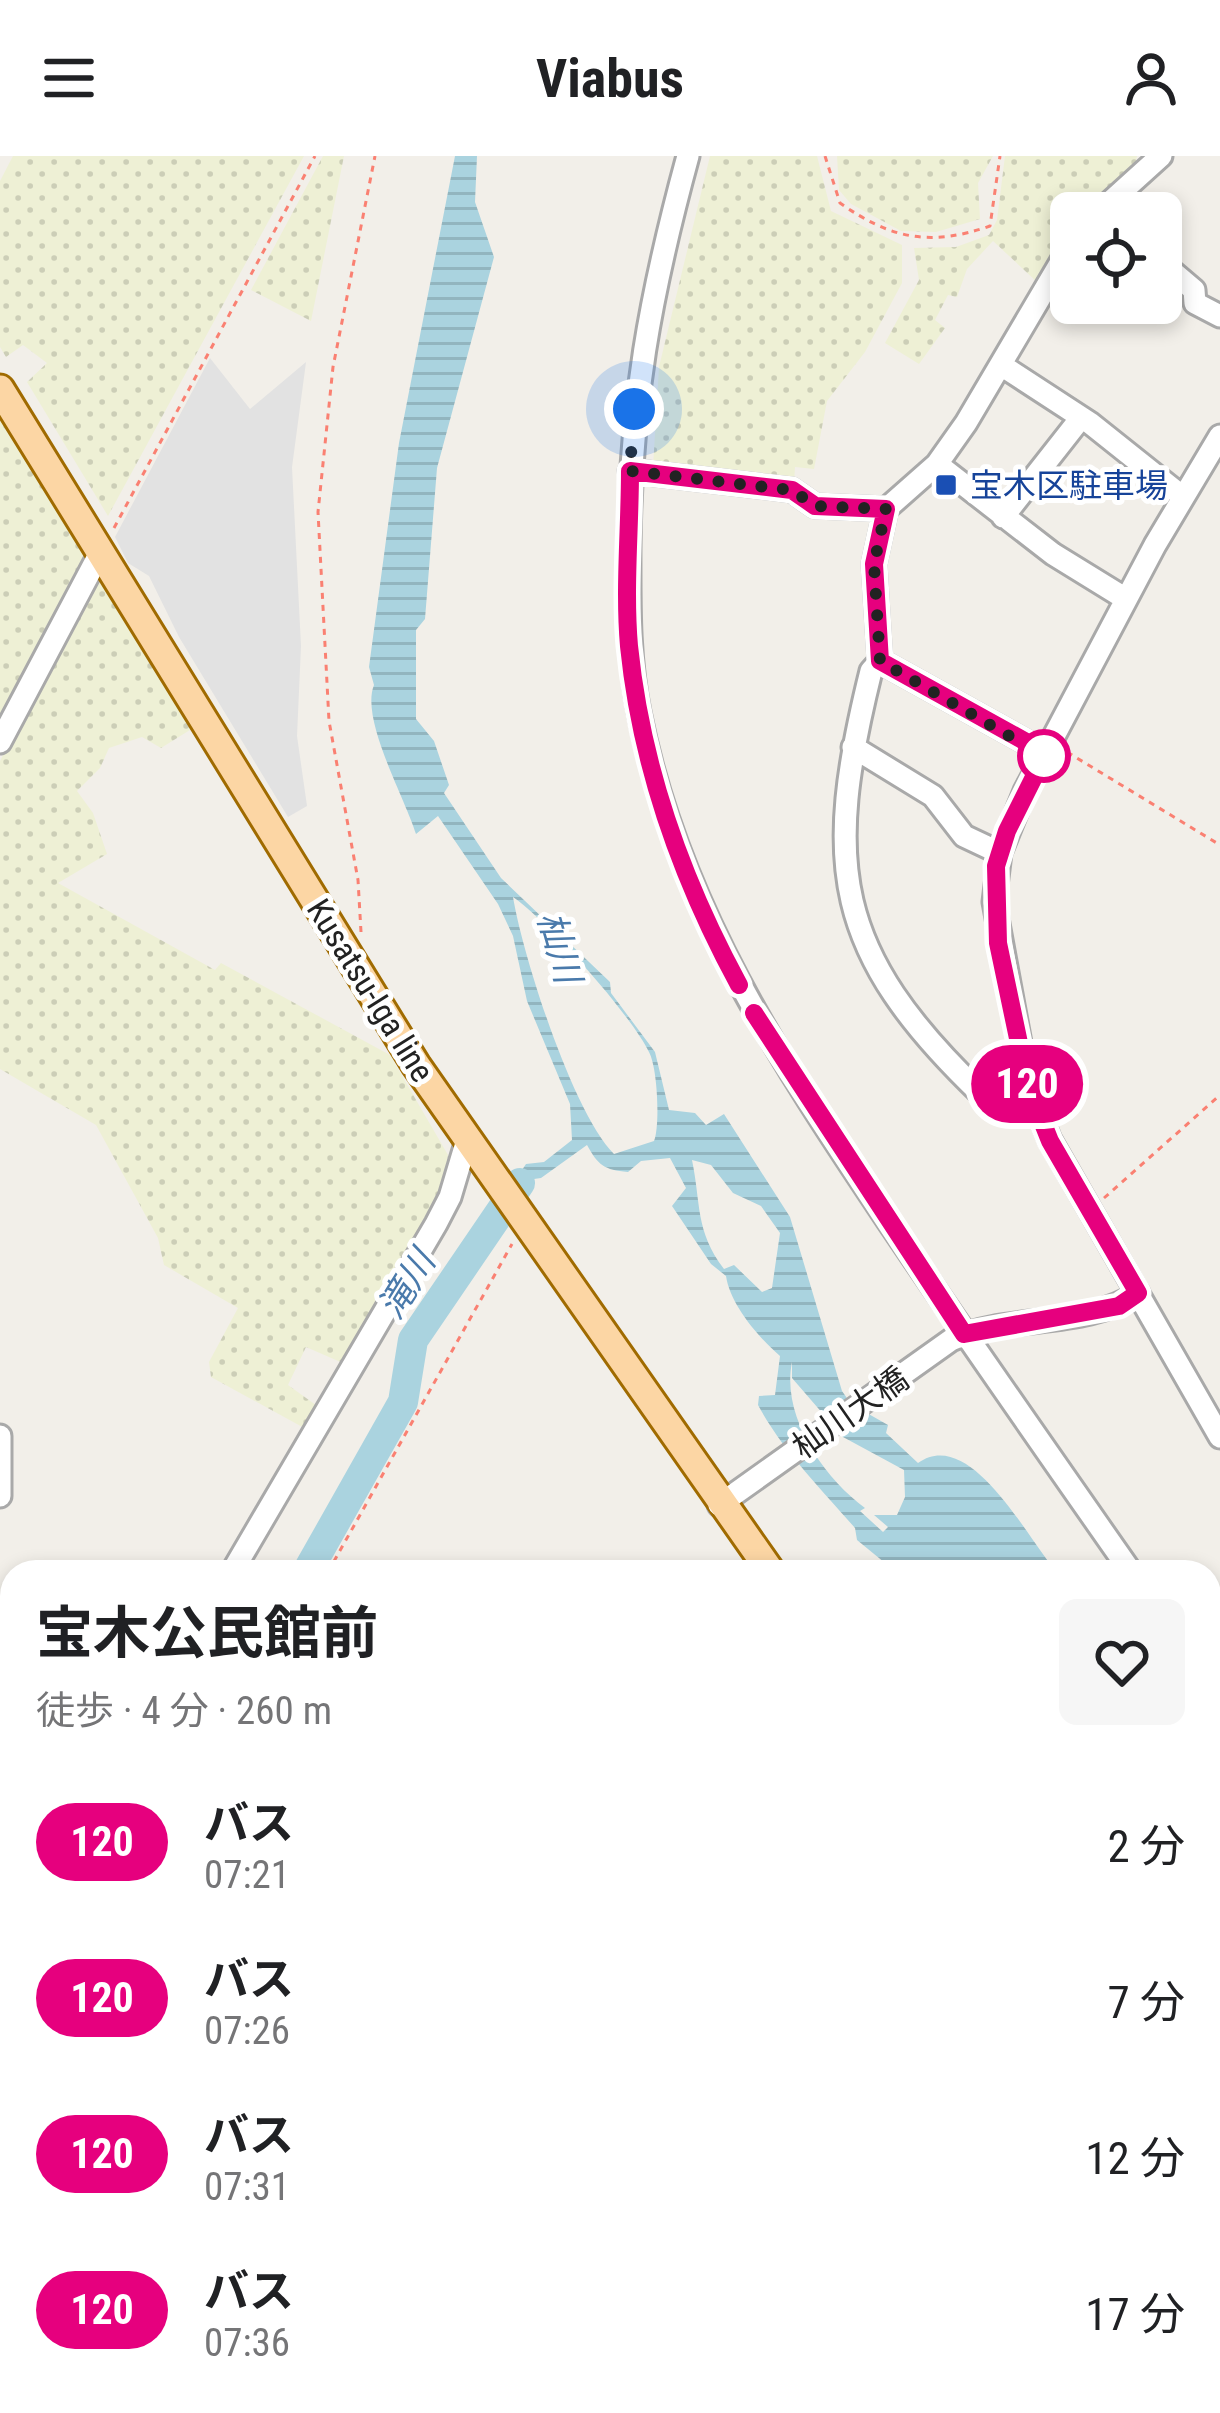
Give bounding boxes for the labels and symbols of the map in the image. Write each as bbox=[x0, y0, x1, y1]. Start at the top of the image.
your location bbox=[604, 379, 664, 439]
place label: 宝木区駐車場 bbox=[970, 466, 1168, 505]
marker: 宝木区駐車場 bbox=[933, 472, 959, 498]
unlabelled marker bbox=[1019, 731, 1069, 781]
street label: Kusatsu-Iga line bbox=[299, 892, 442, 1089]
water label: 杣川 bbox=[529, 907, 590, 992]
line badge: 120 bbox=[958, 1045, 1096, 1123]
water label: 滝川 bbox=[370, 1239, 446, 1326]
street label: 杣川大橋 bbox=[785, 1359, 916, 1466]

